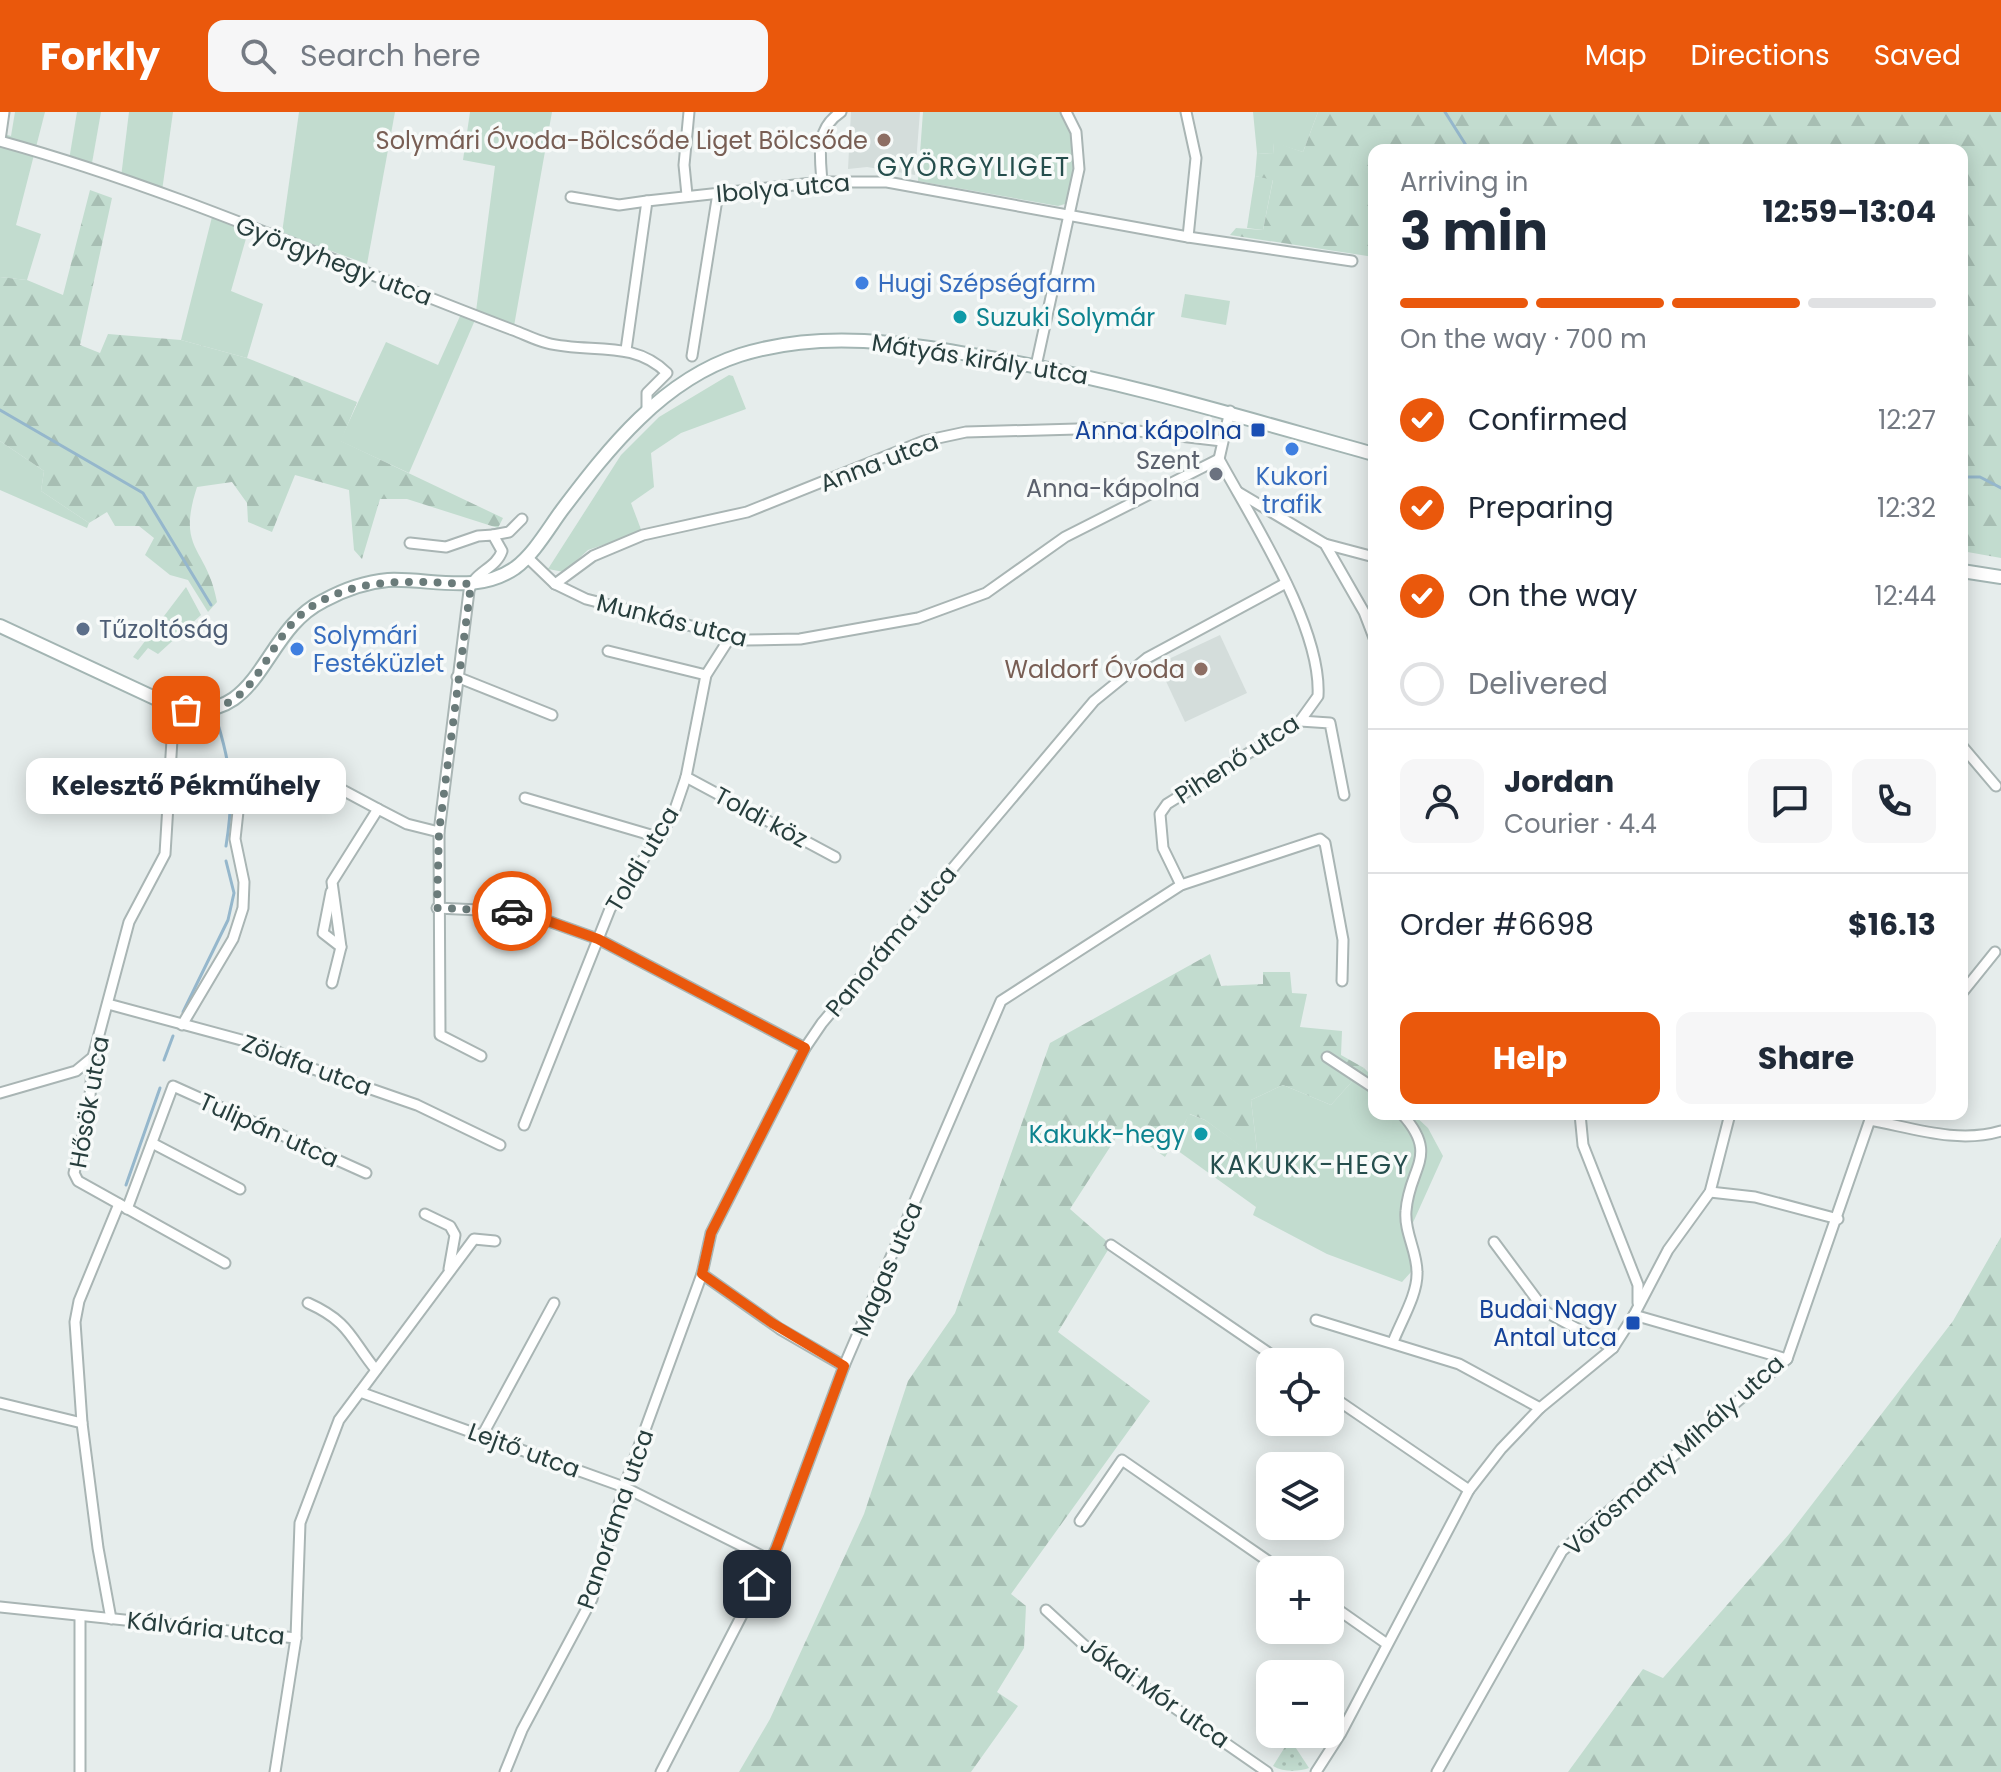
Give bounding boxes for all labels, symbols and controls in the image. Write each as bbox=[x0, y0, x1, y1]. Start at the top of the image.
search box bbox=[208, 20, 768, 92]
text: Forkly bbox=[40, 30, 160, 83]
icon: search bbox=[236, 34, 280, 78]
text: Search here bbox=[300, 34, 481, 77]
text: Map bbox=[1585, 36, 1647, 75]
text: Directions bbox=[1691, 36, 1830, 75]
text: Saved bbox=[1874, 36, 1961, 75]
place label: Solymári Óvoda-Bölcsőde Liget Bölcsőde bbox=[376, 124, 868, 157]
marker: Solymári Óvoda-Bölcsőde Liget Bölcsőde bbox=[875, 131, 893, 149]
district label: GYÖRGYLIGET bbox=[877, 149, 1071, 185]
text: Arriving in bbox=[1400, 164, 1529, 200]
street label: Ibolya utca bbox=[715, 166, 851, 210]
text: 12:59–13:04 bbox=[1762, 190, 1936, 233]
text: 3 min bbox=[1400, 195, 1548, 268]
street label: Györgyhegy utca bbox=[231, 208, 437, 314]
place label: Hugi Szépségfarm bbox=[878, 267, 1096, 300]
marker: Hugi Szépségfarm bbox=[853, 274, 871, 292]
place label: Suzuki Solymár bbox=[976, 301, 1155, 334]
marker: Suzuki Solymár bbox=[951, 308, 969, 326]
text: On the way · 700 m bbox=[1400, 321, 1647, 357]
street label: Mátyás király utca bbox=[870, 326, 1090, 392]
icon: check bbox=[1400, 398, 1444, 442]
text: Confirmed bbox=[1468, 398, 1628, 441]
text: 12:27 bbox=[1878, 402, 1936, 438]
place label: Anna kápolna bbox=[1075, 414, 1242, 447]
marker: Anna kápolna bbox=[1249, 421, 1267, 439]
street label: Anna utca bbox=[815, 424, 943, 500]
marker: Kukori trafik bbox=[1283, 440, 1301, 458]
place label: Szent Anna-kápolna bbox=[1026, 444, 1200, 505]
place label: Kukori trafik bbox=[1256, 460, 1328, 521]
marker: Szent Anna-kápolna bbox=[1207, 465, 1225, 483]
icon: check bbox=[1400, 486, 1444, 530]
text: Preparing bbox=[1468, 486, 1614, 529]
text: 12:32 bbox=[1877, 490, 1936, 526]
icon: check bbox=[1400, 574, 1444, 618]
text: On the way bbox=[1468, 574, 1637, 617]
text: 12:44 bbox=[1874, 578, 1936, 614]
street label: Munkás utca bbox=[593, 585, 751, 655]
place label: Tűzoltóság bbox=[99, 613, 229, 646]
place label: Solymári Festéküzlet bbox=[313, 619, 444, 680]
marker: Tűzoltóság bbox=[74, 620, 92, 638]
marker: Solymári Festéküzlet bbox=[288, 640, 306, 658]
place label: Waldorf Óvoda bbox=[1004, 653, 1185, 686]
marker: Waldorf Óvoda bbox=[1192, 660, 1210, 678]
text: Delivered bbox=[1468, 662, 1608, 705]
pin bbox=[152, 676, 220, 744]
icon: bag bbox=[164, 688, 208, 732]
street label: Pihenő utca bbox=[1168, 706, 1306, 812]
callout: Kelesztő Pékműhely bbox=[26, 758, 346, 814]
button: person bbox=[1400, 759, 1484, 843]
button: chat bbox=[1748, 759, 1832, 843]
button: phone bbox=[1852, 759, 1936, 843]
text: Jordan bbox=[1504, 760, 1614, 803]
text: Kelesztő Pékműhely bbox=[52, 768, 320, 804]
street label: Toldi köz bbox=[708, 779, 814, 855]
street label: Toldi utca bbox=[598, 800, 686, 918]
text: Courier · 4.4 bbox=[1504, 806, 1657, 842]
street label: Panoráma utca bbox=[818, 858, 964, 1024]
courier bbox=[472, 871, 552, 951]
icon: car bbox=[490, 889, 534, 933]
text: Order #6698 bbox=[1400, 903, 1594, 946]
text: $16.13 bbox=[1848, 903, 1936, 946]
button: Help bbox=[1400, 1012, 1660, 1104]
button: Share bbox=[1676, 1012, 1936, 1104]
street label: Zöldfa utca bbox=[238, 1026, 376, 1104]
street label: Hősök utca bbox=[61, 1033, 117, 1171]
street label: Tulipán utca bbox=[194, 1085, 344, 1175]
place label: Kakukk-hegy bbox=[1029, 1118, 1185, 1151]
marker: Kakukk-hegy bbox=[1192, 1125, 1210, 1143]
district label: KAKUKK-HEGY bbox=[1210, 1147, 1410, 1183]
street label: Magas utca bbox=[844, 1197, 930, 1341]
place label: Budai Nagy Antal utca bbox=[1479, 1293, 1617, 1354]
marker: Budai Nagy Antal utca bbox=[1624, 1314, 1642, 1332]
street label: Vörösmarty Mihály utca bbox=[1557, 1347, 1791, 1563]
map controls bbox=[1256, 1348, 1344, 1748]
button: locate bbox=[1256, 1348, 1344, 1436]
street label: Lejtő utca bbox=[464, 1415, 584, 1485]
street label: Panoráma utca bbox=[569, 1425, 661, 1613]
button: layers bbox=[1256, 1452, 1344, 1540]
pin bbox=[723, 1550, 791, 1618]
button: + bbox=[1256, 1556, 1344, 1644]
icon: home bbox=[735, 1562, 779, 1606]
street label: Kálvária utca bbox=[125, 1603, 287, 1653]
street label: Jókai Mór utca bbox=[1074, 1628, 1236, 1756]
button: − bbox=[1256, 1660, 1344, 1748]

